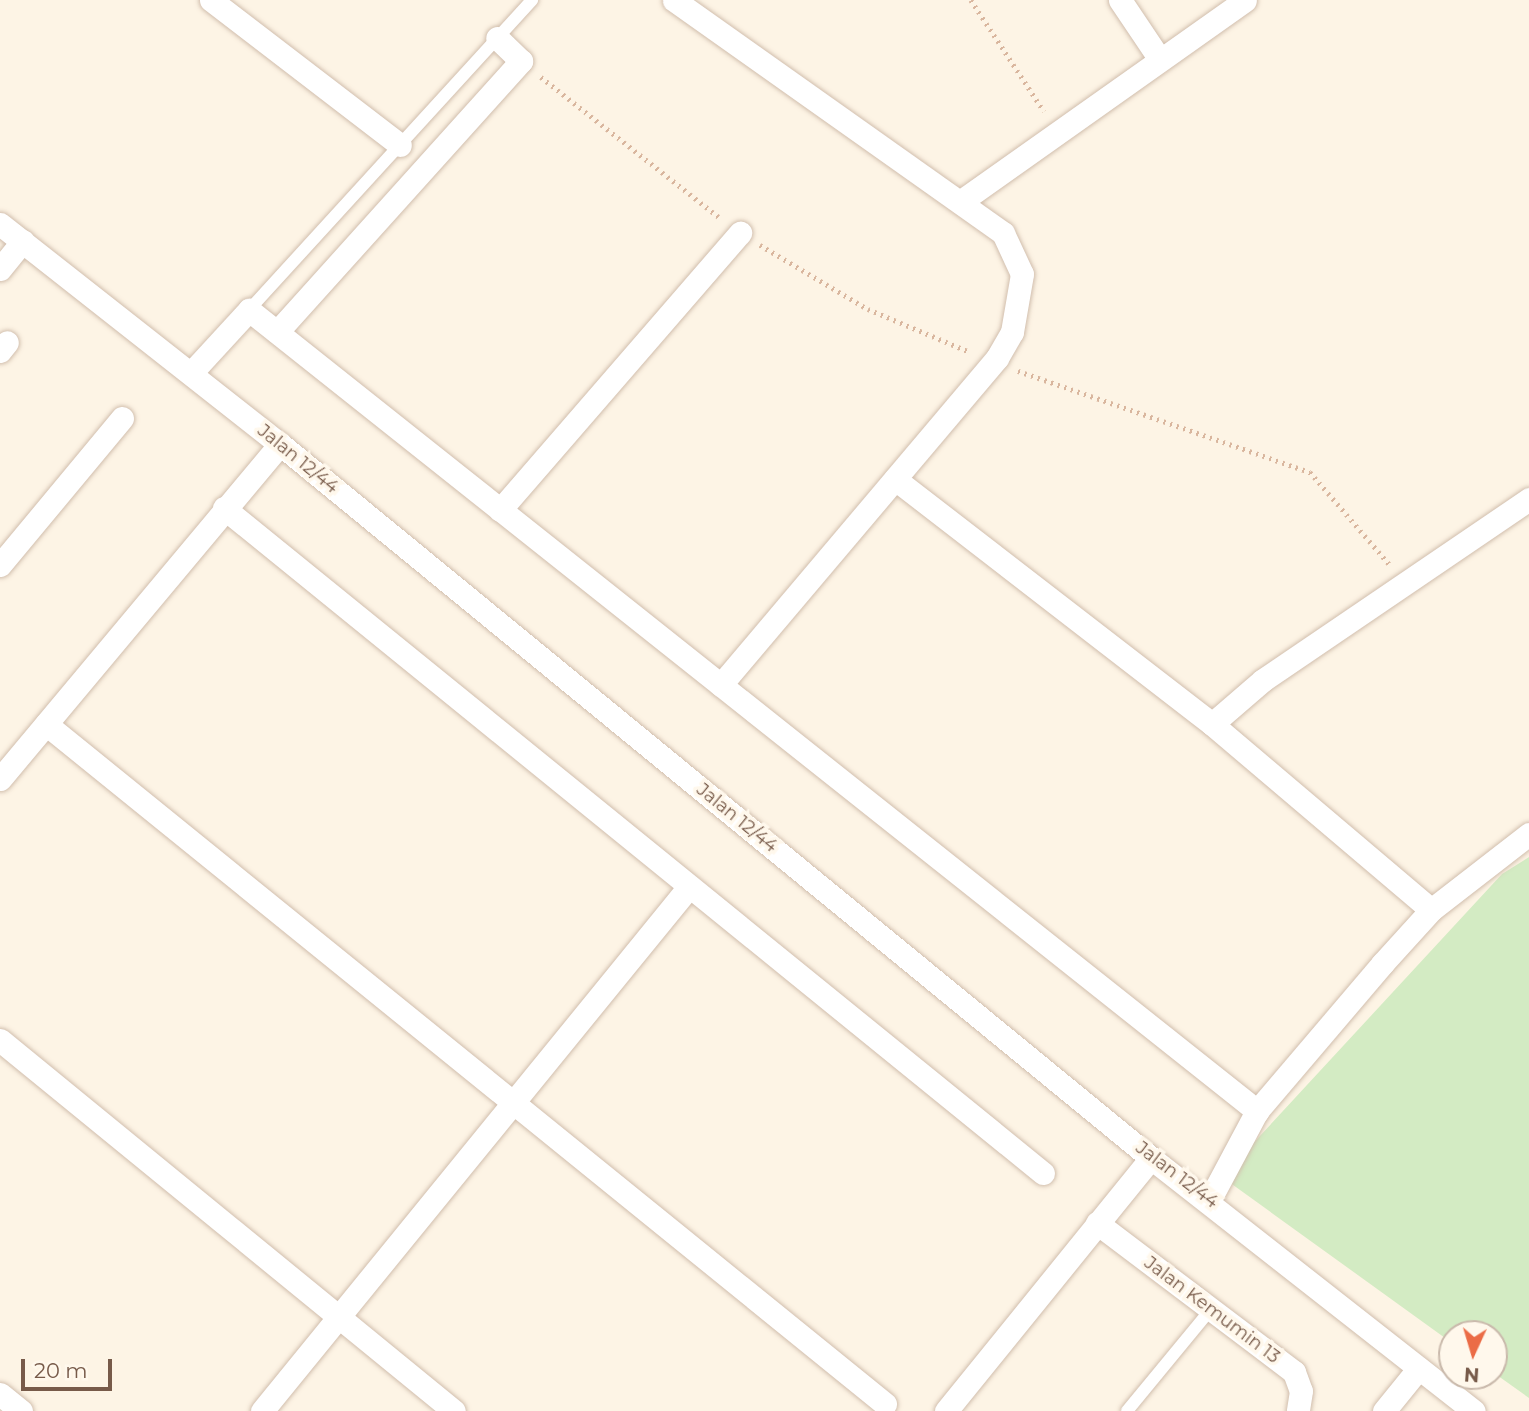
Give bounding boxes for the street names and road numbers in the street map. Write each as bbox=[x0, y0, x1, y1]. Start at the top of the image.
street label: Jalan 12/44 bbox=[253, 420, 343, 498]
street label: Jalan 12/44 bbox=[692, 779, 782, 857]
street label: Jalan 12/44 bbox=[1132, 1137, 1222, 1213]
street label: Jalan Kemumin 13 bbox=[1140, 1252, 1284, 1368]

